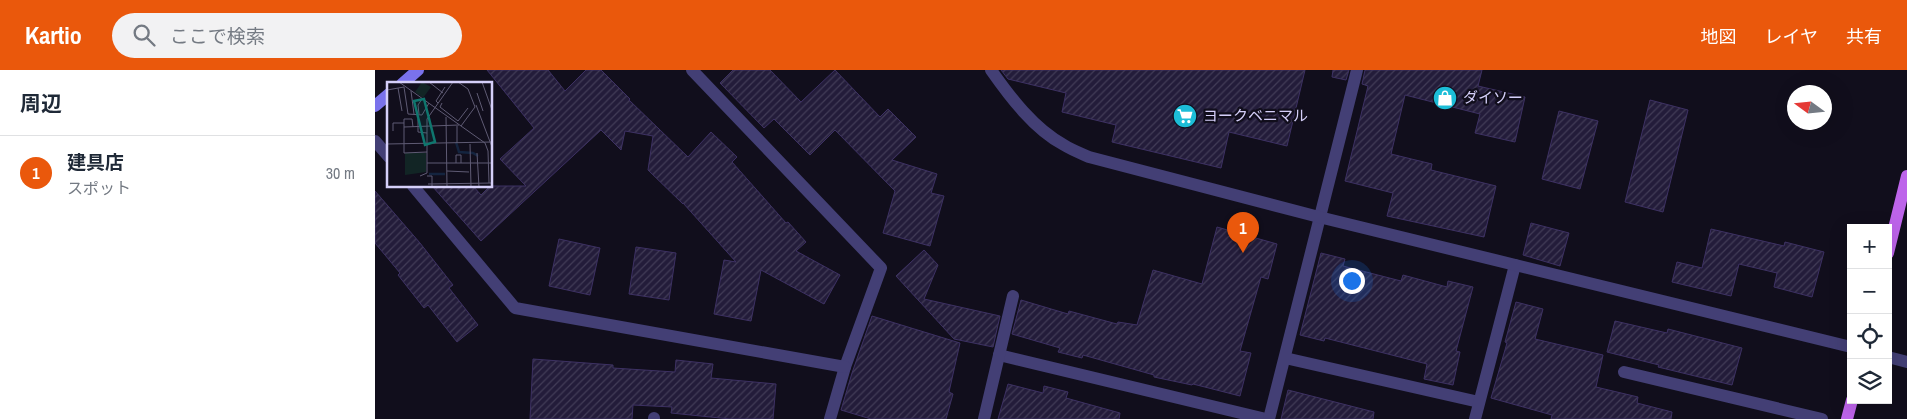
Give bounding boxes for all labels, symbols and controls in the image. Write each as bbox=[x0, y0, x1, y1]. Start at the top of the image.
search box bbox=[112, 13, 462, 58]
text: Kartio bbox=[25, 19, 82, 51]
icon: search bbox=[130, 21, 158, 49]
text: ここで検索 bbox=[170, 23, 265, 49]
text: 地図 bbox=[1701, 24, 1737, 49]
text: レイヤ bbox=[1765, 24, 1818, 49]
text: 共有 bbox=[1846, 24, 1882, 49]
inset map bbox=[387, 82, 493, 188]
shop icon: ダイソー bbox=[1432, 85, 1458, 111]
north arrow bbox=[1787, 85, 1832, 130]
place label: ダイソー bbox=[1463, 87, 1523, 108]
text: 周辺 bbox=[20, 89, 62, 118]
supermarket icon: ヨークベニマル bbox=[1172, 103, 1198, 129]
place label: ヨークベニマル bbox=[1203, 105, 1308, 126]
text: 建具店 bbox=[67, 149, 124, 175]
text: 1 bbox=[32, 162, 40, 184]
text: 30 m bbox=[326, 162, 355, 184]
text: スポット bbox=[67, 177, 131, 199]
pin: 1 bbox=[1227, 212, 1259, 253]
map controls bbox=[1847, 224, 1892, 404]
button: + bbox=[1847, 224, 1892, 269]
your location bbox=[1339, 268, 1365, 294]
button: − bbox=[1847, 269, 1892, 314]
button: locate bbox=[1847, 314, 1892, 359]
button: layers bbox=[1847, 359, 1892, 404]

